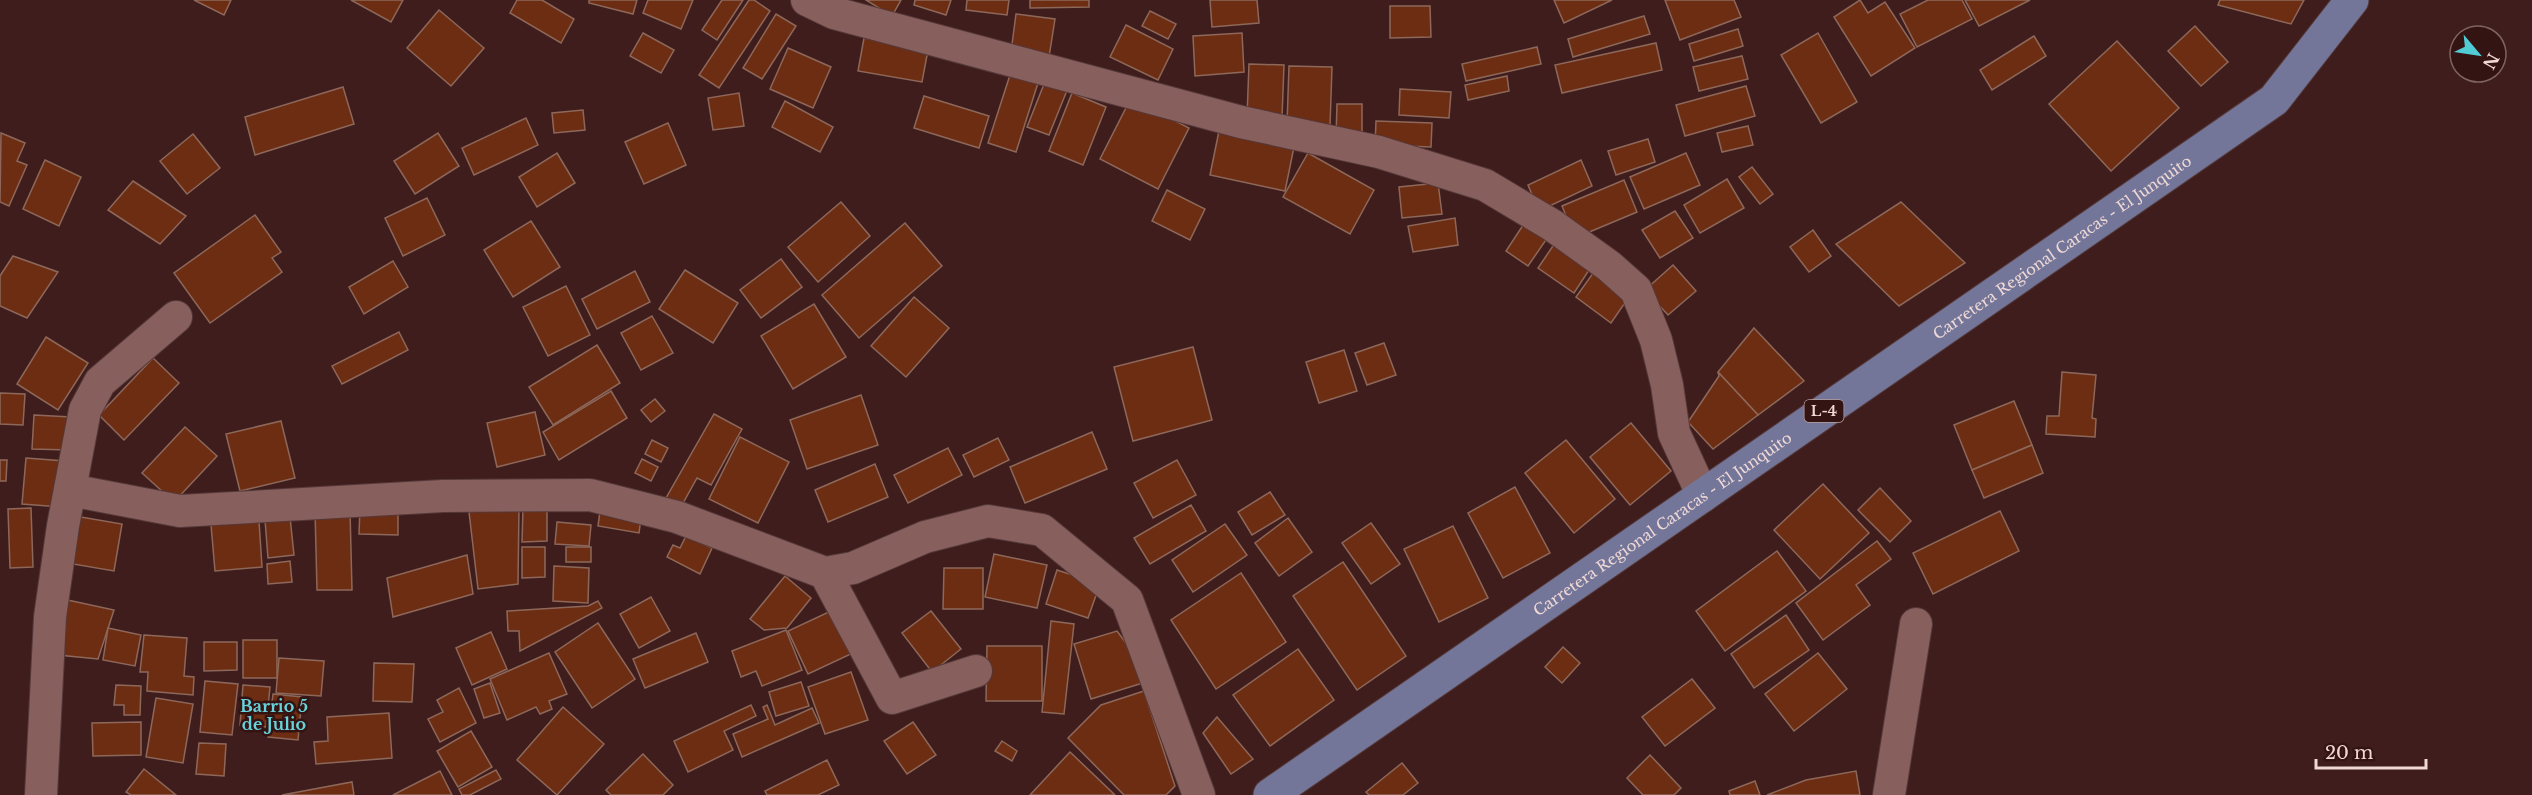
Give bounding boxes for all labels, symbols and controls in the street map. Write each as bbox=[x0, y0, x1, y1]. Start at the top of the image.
north arrow bbox=[2448, 24, 2508, 84]
text: N bbox=[2479, 50, 2504, 73]
street label: Carretera Regional Caracas - El Junquito bbox=[1929, 151, 2195, 343]
road number: L-4 bbox=[1804, 400, 1844, 422]
street label: Carretera Regional Caracas - El Junquito bbox=[1529, 427, 1795, 620]
district label: Barrio 5 de Julio bbox=[240, 696, 308, 734]
scale bar bbox=[2316, 732, 2426, 770]
text: 20 m bbox=[2325, 742, 2373, 764]

